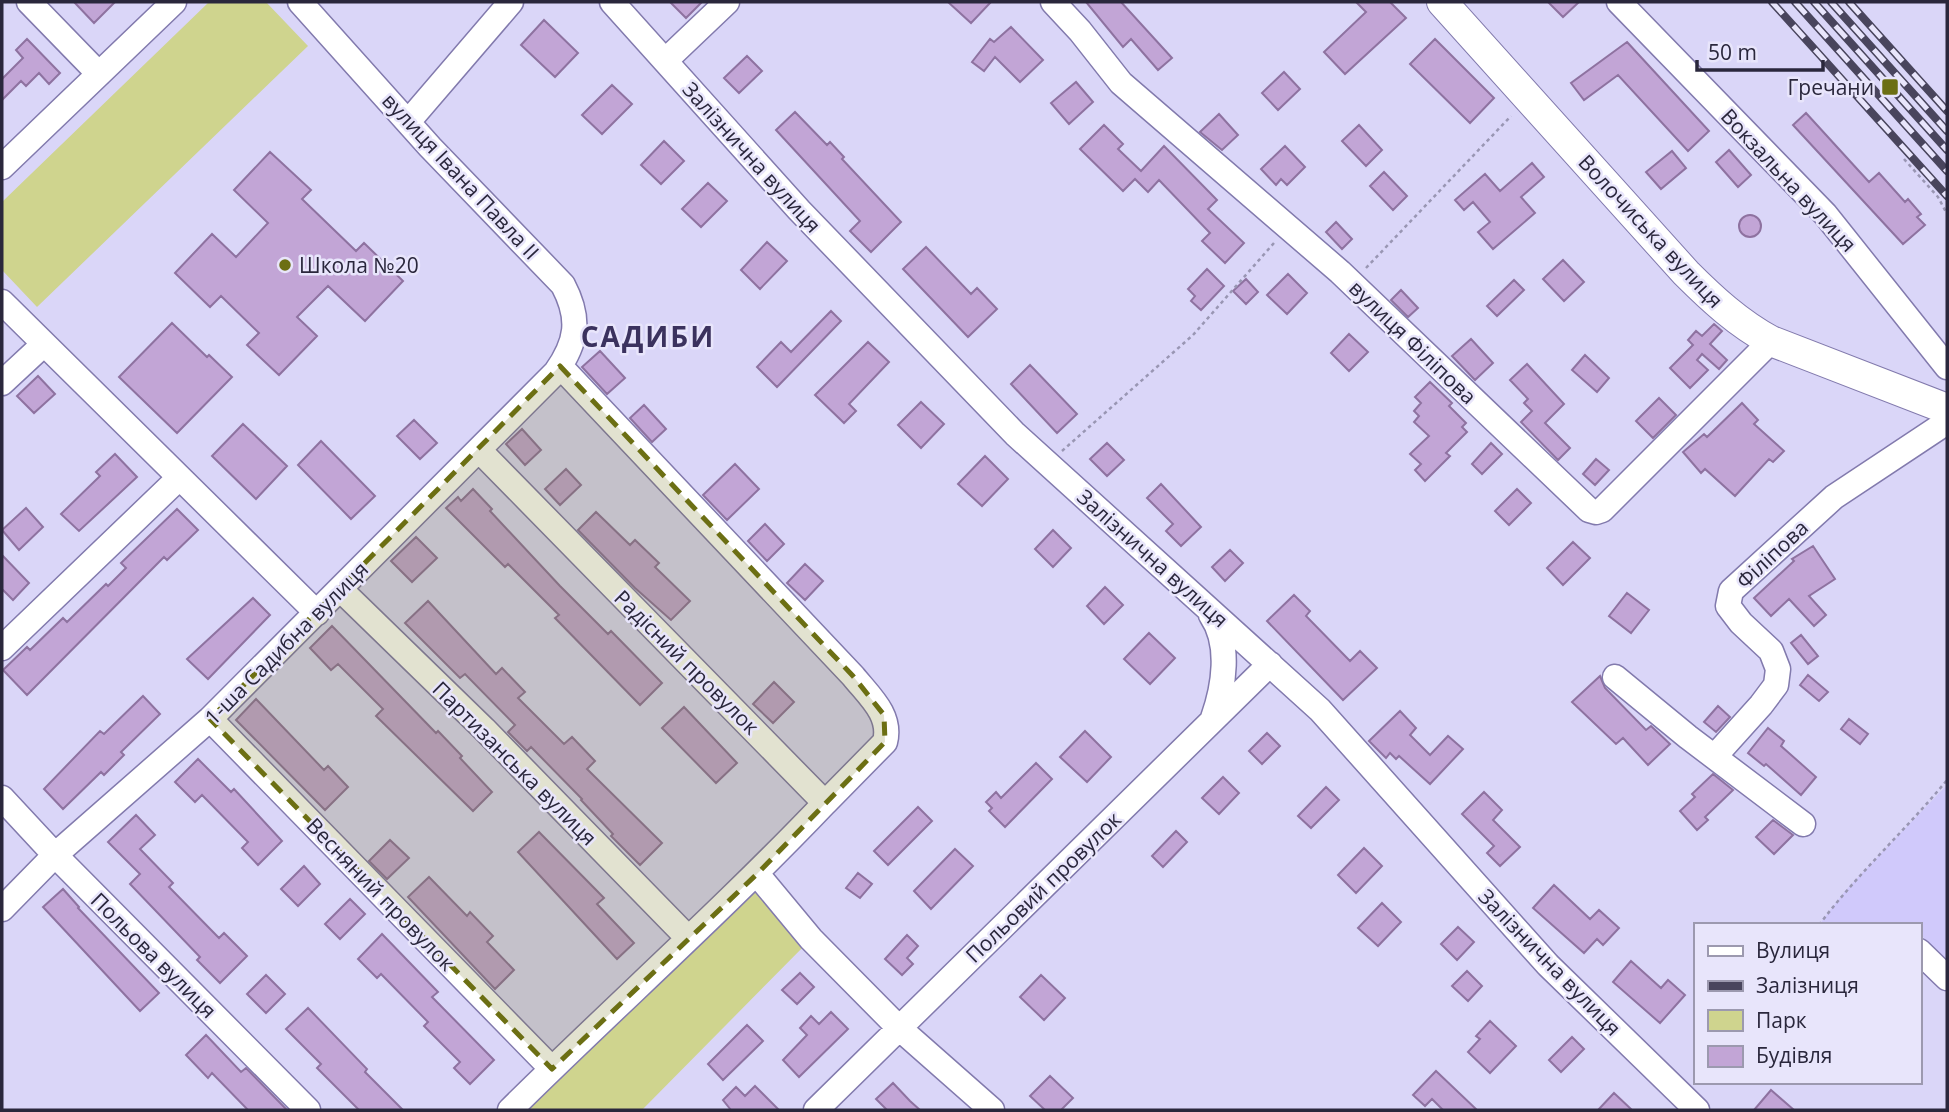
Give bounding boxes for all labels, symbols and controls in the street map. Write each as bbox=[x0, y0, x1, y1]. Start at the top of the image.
scale bar bbox=[1697, 28, 1823, 72]
text: 50 m bbox=[1708, 38, 1757, 66]
place label: Гречани bbox=[1787, 73, 1874, 101]
street label: Залізнична вулиця bbox=[677, 76, 827, 238]
marker: Гречани bbox=[1880, 77, 1900, 97]
street label: вулиця Івана Павла II bbox=[376, 87, 546, 265]
street label: Вокзальна вулиця bbox=[1715, 102, 1863, 258]
street label: Волочиська вулиця bbox=[1573, 148, 1729, 314]
place label: Школа №20 bbox=[299, 251, 419, 279]
marker: Школа №20 bbox=[277, 257, 293, 273]
street label: вулиця Філіпова bbox=[1343, 274, 1483, 410]
district label: САДИБИ bbox=[581, 317, 715, 355]
street label: Залізнична вулиця bbox=[1072, 483, 1234, 633]
street label: Філіпова bbox=[1730, 513, 1814, 595]
street label: 1-ша Садибна вулиця bbox=[198, 555, 374, 731]
street label: Радісний провулок bbox=[609, 584, 766, 741]
street label: Партизанська вулиця bbox=[427, 675, 603, 851]
street label: Польовий провулок bbox=[959, 805, 1127, 969]
street label: Весняний провулок bbox=[301, 811, 461, 977]
street label: Залізнична вулиця bbox=[1473, 883, 1627, 1041]
street label: Польова вулиця bbox=[85, 886, 223, 1024]
legend bbox=[1694, 923, 1921, 1084]
text: Вулиця bbox=[1756, 936, 1830, 964]
text: Залізниця bbox=[1756, 971, 1859, 999]
text: Парк bbox=[1756, 1006, 1807, 1034]
text: Будівля bbox=[1756, 1041, 1832, 1069]

